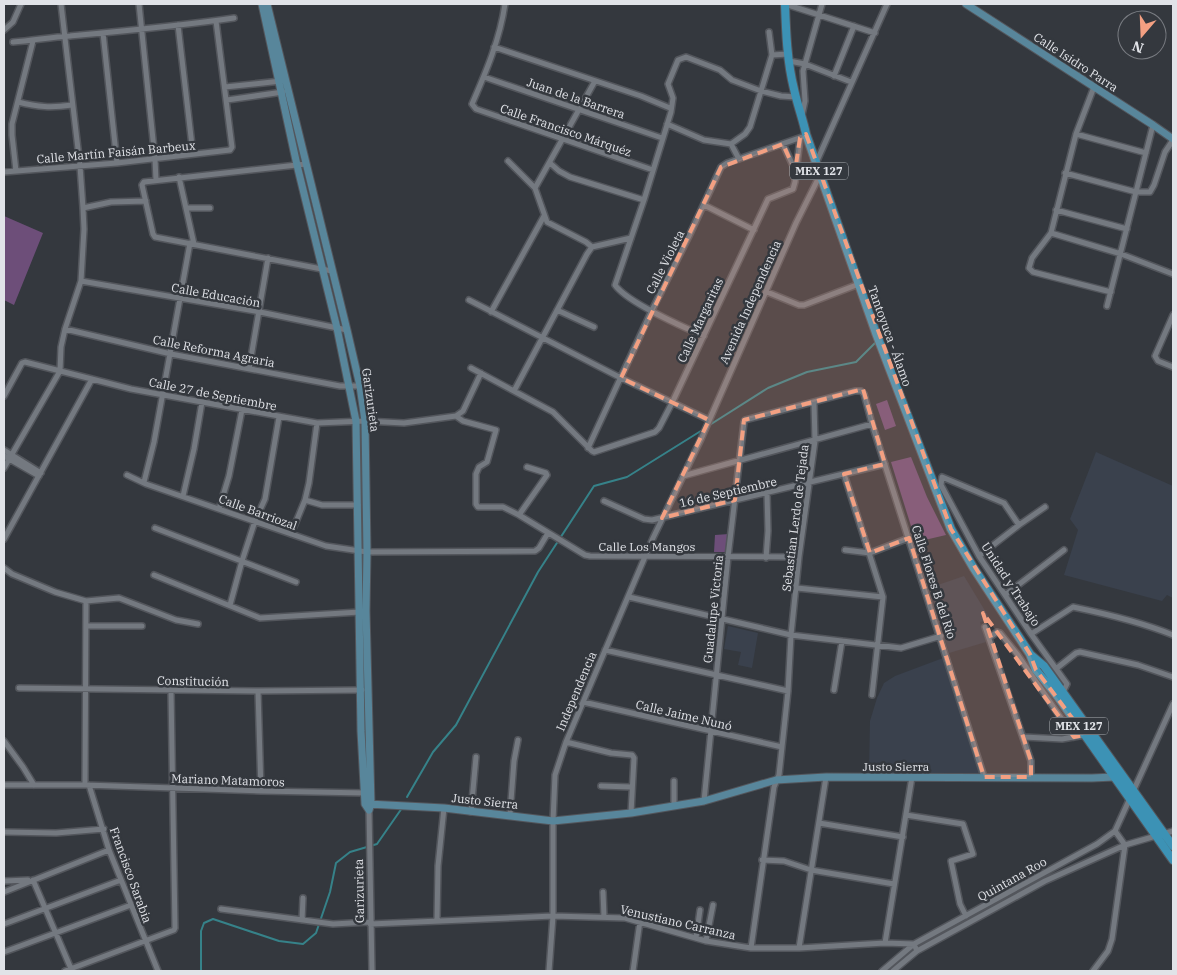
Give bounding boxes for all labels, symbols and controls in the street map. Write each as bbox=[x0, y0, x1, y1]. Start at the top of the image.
north arrow bbox=[1117, 10, 1167, 60]
street label: Calle Isidro Parra bbox=[1031, 29, 1121, 95]
text: N bbox=[1130, 37, 1146, 58]
street label: Juan de la Barrera bbox=[525, 74, 627, 122]
street label: Calle Francisco Márquéz bbox=[498, 100, 634, 160]
street label: Calle Martín Faisán Barbeux bbox=[36, 138, 196, 166]
road number: MEX 127 bbox=[790, 162, 848, 180]
street label: Calle Violeta bbox=[642, 227, 688, 296]
street label: Avenida Independencia bbox=[716, 237, 784, 366]
street label: Calle Margaritas bbox=[674, 275, 726, 365]
street label: Calle Educación bbox=[170, 280, 262, 310]
street label: Tantoyuca - Álamo bbox=[865, 284, 915, 388]
street label: Calle Reforma Agraria bbox=[152, 332, 277, 370]
street label: Garizurieta bbox=[359, 367, 383, 433]
street label: Calle 27 de Septiembre bbox=[148, 374, 278, 414]
street label: Sebastian Lerdo de Tejada bbox=[779, 443, 812, 592]
street label: 16 de Septiembre bbox=[678, 474, 778, 510]
street label: Calle Barriozal bbox=[217, 491, 300, 533]
street label: Calle Flores B del Río bbox=[909, 523, 960, 641]
street label: Calle Los Mangos bbox=[599, 539, 696, 554]
street label: Unidad y Trabajo bbox=[978, 539, 1044, 629]
street label: Guadalupe Victoria bbox=[700, 554, 726, 664]
street label: Independencia bbox=[552, 649, 600, 733]
street label: Constitución bbox=[157, 673, 229, 689]
street label: Calle Jaime Nunó bbox=[634, 697, 734, 733]
road number: MEX 127 bbox=[1050, 718, 1108, 734]
street label: Justo Sierra bbox=[863, 759, 930, 774]
street label: Mariano Matamoros bbox=[171, 771, 285, 789]
street label: Justo Sierra bbox=[451, 790, 519, 812]
street label: Francisco Sarabia bbox=[107, 825, 155, 925]
street label: Quintana Roo bbox=[975, 854, 1049, 904]
street label: Garizurieta bbox=[351, 858, 367, 923]
street label: Venustiano Carranza bbox=[619, 901, 738, 943]

